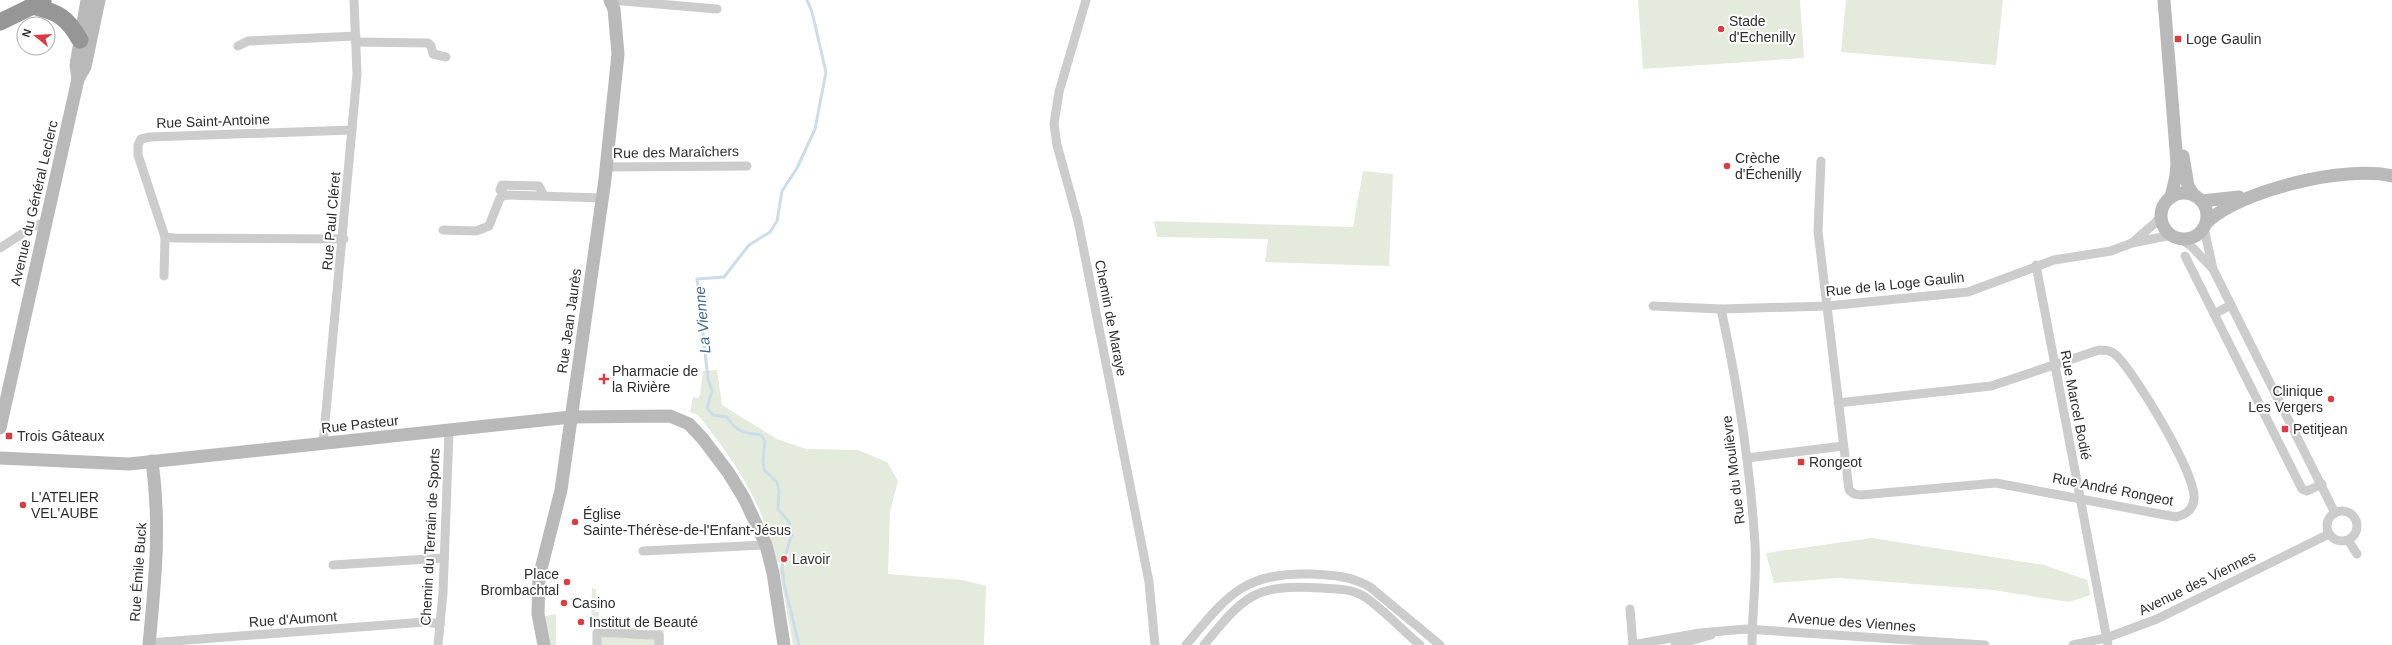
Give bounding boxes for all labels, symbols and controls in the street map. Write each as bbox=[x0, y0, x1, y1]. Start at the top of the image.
place label: Stade d'Echenilly bbox=[1729, 13, 1796, 45]
north arrow bbox=[16, 16, 56, 56]
marker: Stade d'Echenilly bbox=[1716, 24, 1726, 34]
text: N bbox=[20, 27, 33, 39]
place label: Loge Gaulin bbox=[2186, 31, 2262, 47]
marker: Loge Gaulin bbox=[2173, 34, 2183, 44]
street label: Rue Saint-Antoine bbox=[156, 111, 270, 131]
street label: Avenue du Général Leclerc bbox=[7, 119, 61, 287]
street label: Rue des Maraîchers bbox=[613, 143, 739, 161]
place label: Crèche d'Échenilly bbox=[1735, 150, 1802, 182]
marker: Crèche d'Échenilly bbox=[1722, 161, 1732, 171]
street label: Rue Paul Cléret bbox=[319, 171, 343, 271]
street label: Chemin de Maraye bbox=[1092, 258, 1130, 378]
street label: Rue Jean Jaurès bbox=[554, 267, 584, 375]
street label: Rue de la Loge Gaulin bbox=[1825, 269, 1965, 299]
water label: La Vienne bbox=[691, 286, 713, 354]
street label: Rue Marcel Bodié bbox=[2058, 349, 2095, 461]
place label: Pharmacie de la Rivière bbox=[612, 363, 699, 395]
marker: Pharmacie de la Rivière bbox=[599, 374, 609, 384]
place label: Clinique Les Vergers bbox=[2248, 383, 2323, 415]
marker: Clinique Les Vergers bbox=[2326, 394, 2336, 404]
street label: Rue Pasteur bbox=[320, 412, 400, 436]
street label: Rue du Moulièvre bbox=[1718, 414, 1748, 525]
place label: Petitjean bbox=[2293, 421, 2347, 437]
marker: Petitjean bbox=[2280, 424, 2290, 434]
place label: Trois Gâteaux bbox=[17, 428, 104, 444]
marker: Trois Gâteaux bbox=[4, 431, 14, 441]
street label: Chemin du Terrain de Sports bbox=[417, 448, 443, 626]
place label: Rongeot bbox=[1809, 454, 1862, 470]
marker: Rongeot bbox=[1796, 457, 1806, 467]
street label: Rue André Rongeot bbox=[2051, 469, 2175, 509]
place label: L'ATELIER VEL'AUBE bbox=[31, 489, 99, 521]
marker: L'ATELIER VEL'AUBE bbox=[18, 500, 28, 510]
place label: Église Sainte-Thérèse-de-l'Enfant-Jésus bbox=[583, 506, 791, 538]
marker: Église Sainte-Thérèse-de-l'Enfant-Jésus bbox=[570, 517, 580, 527]
street label: Rue Émile Buck bbox=[127, 521, 150, 622]
street label: Avenue des Viennes bbox=[2136, 548, 2258, 618]
place label: Lavoir bbox=[792, 551, 830, 567]
marker: Lavoir bbox=[779, 554, 789, 564]
place label: Place Brombachtal bbox=[480, 566, 559, 598]
marker: Place Brombachtal bbox=[562, 577, 572, 587]
place label: Casino bbox=[572, 595, 616, 611]
marker: Casino bbox=[559, 598, 569, 608]
street label: Rue d'Aumont bbox=[248, 608, 338, 630]
street label: Avenue des Viennes bbox=[1788, 610, 1916, 634]
place label: Institut de Beauté bbox=[589, 614, 698, 630]
marker: Institut de Beauté bbox=[576, 617, 586, 627]

